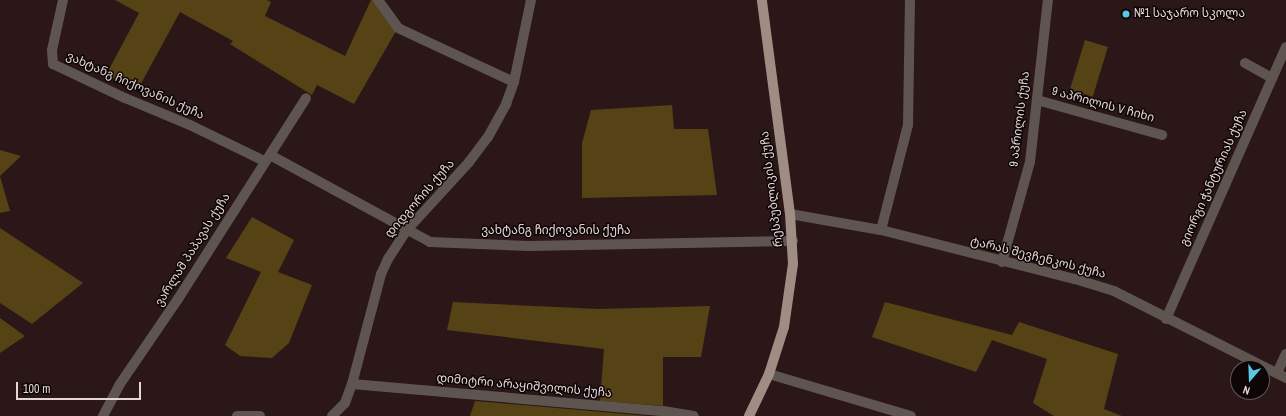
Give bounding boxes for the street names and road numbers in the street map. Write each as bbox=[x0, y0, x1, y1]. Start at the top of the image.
street label: ვახტანგ ჩიქოვანის ქუჩა bbox=[64, 49, 206, 123]
street label: 9 აპრილის ქუჩა bbox=[1007, 70, 1033, 168]
street label: 9 აპრილის V ჩიხი bbox=[1050, 84, 1156, 126]
street label: გიორგი ჭანტურიას ქუჩა bbox=[1177, 108, 1251, 248]
street label: რესპუბლიკის ქუჩა bbox=[758, 130, 786, 248]
street label: დიდგორის ქუჩა bbox=[382, 157, 458, 241]
street label: ვარლამ პაპავას ქუჩა bbox=[152, 191, 234, 309]
street label: ვახტანგ ჩიქოვანის ქუჩა bbox=[481, 224, 631, 238]
street label: ტარას შევჩენკოს ქუჩა bbox=[969, 234, 1107, 282]
street label: დიმიტრი არაყიშვილის ქუჩა bbox=[436, 371, 612, 401]

